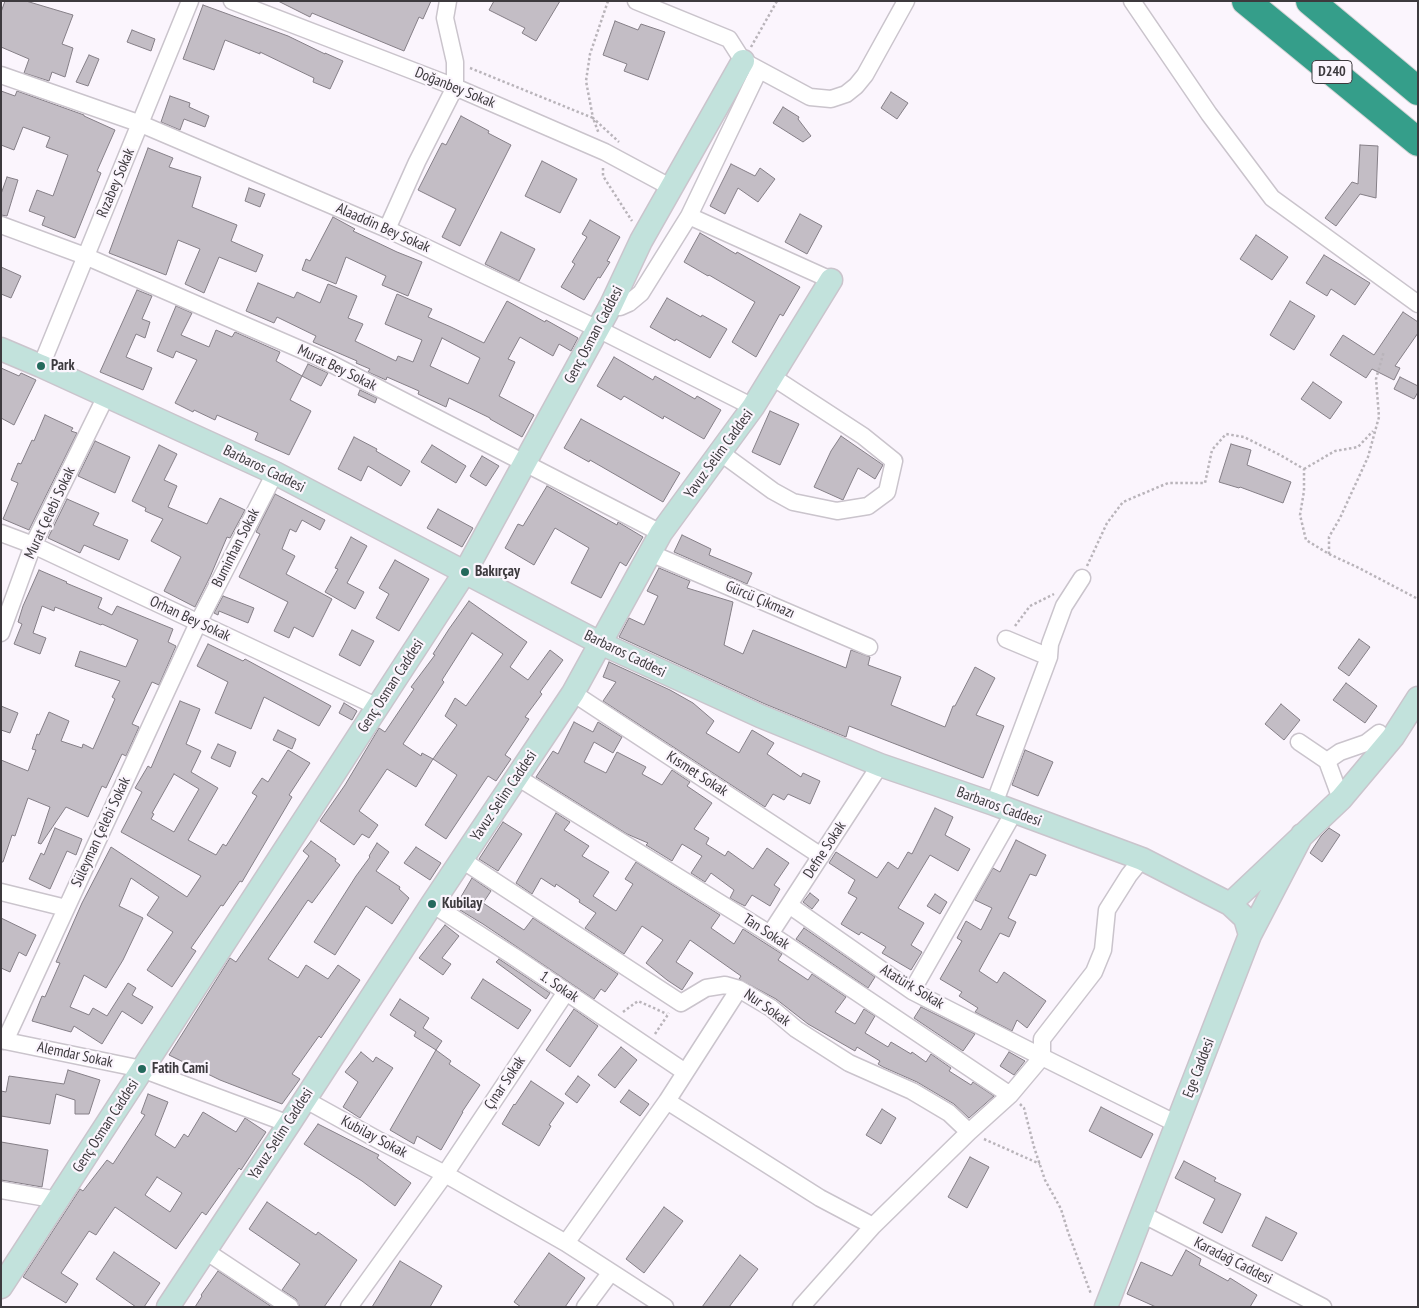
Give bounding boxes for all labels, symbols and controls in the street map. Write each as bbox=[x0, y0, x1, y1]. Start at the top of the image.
road number: D240 bbox=[1312, 61, 1352, 84]
street label: Doğanbey Sokak bbox=[412, 64, 498, 112]
street label: Rızabey Sokak bbox=[93, 146, 139, 220]
street label: Alaaddin Bey Sokak bbox=[333, 199, 433, 257]
street label: Genç Osman Caddesi bbox=[561, 283, 627, 387]
street label: Murat Bey Sokak bbox=[294, 341, 380, 395]
place label: Park bbox=[51, 357, 75, 375]
marker: Park bbox=[35, 360, 47, 372]
street label: Yavuz Selim Caddesi bbox=[681, 406, 757, 502]
street label: Barbaros Caddesi bbox=[220, 441, 308, 497]
street label: Murat Çelebi Sokak bbox=[21, 464, 79, 562]
street label: Buminhan Sokak bbox=[208, 506, 264, 590]
place label: Bakırçay bbox=[475, 563, 520, 581]
marker: Bakırçay bbox=[459, 566, 471, 578]
street label: Gürcü Çıkmazı bbox=[723, 577, 797, 623]
street label: Orhan Bey Sokak bbox=[147, 592, 233, 646]
street label: Barbaros Caddesi bbox=[581, 626, 669, 682]
street label: Genç Osman Caddesi bbox=[354, 636, 428, 736]
street label: Yavuz Selim Caddesi bbox=[467, 747, 541, 845]
street label: Kısmet Sokak bbox=[663, 748, 731, 800]
street label: Süleyman Çelebi Sokak bbox=[68, 774, 134, 890]
street label: Barbaros Caddesi bbox=[954, 783, 1044, 831]
street label: Defne Sokak bbox=[800, 818, 850, 882]
place label: Kubilay bbox=[442, 895, 482, 913]
marker: Kubilay bbox=[426, 898, 438, 910]
street label: Tan Sokak bbox=[739, 910, 793, 954]
street label: Atatürk Sokak bbox=[877, 961, 947, 1013]
street label: 1. Sokak bbox=[536, 967, 582, 1007]
street label: Nur Sokak bbox=[740, 986, 794, 1030]
street label: Ege Caddesi bbox=[1179, 1036, 1219, 1100]
street label: Alemdar Sokak bbox=[36, 1038, 114, 1072]
street label: Çınar Sokak bbox=[481, 1053, 529, 1113]
place label: Fatih Cami bbox=[152, 1060, 208, 1078]
marker: Fatih Cami bbox=[136, 1063, 148, 1075]
street label: Genç Osman Caddesi bbox=[69, 1076, 143, 1176]
street label: Yavuz Selim Caddesi bbox=[245, 1085, 317, 1183]
street label: Kubilay Sokak bbox=[338, 1112, 410, 1162]
street label: Karadağ Caddesi bbox=[1191, 1234, 1275, 1288]

